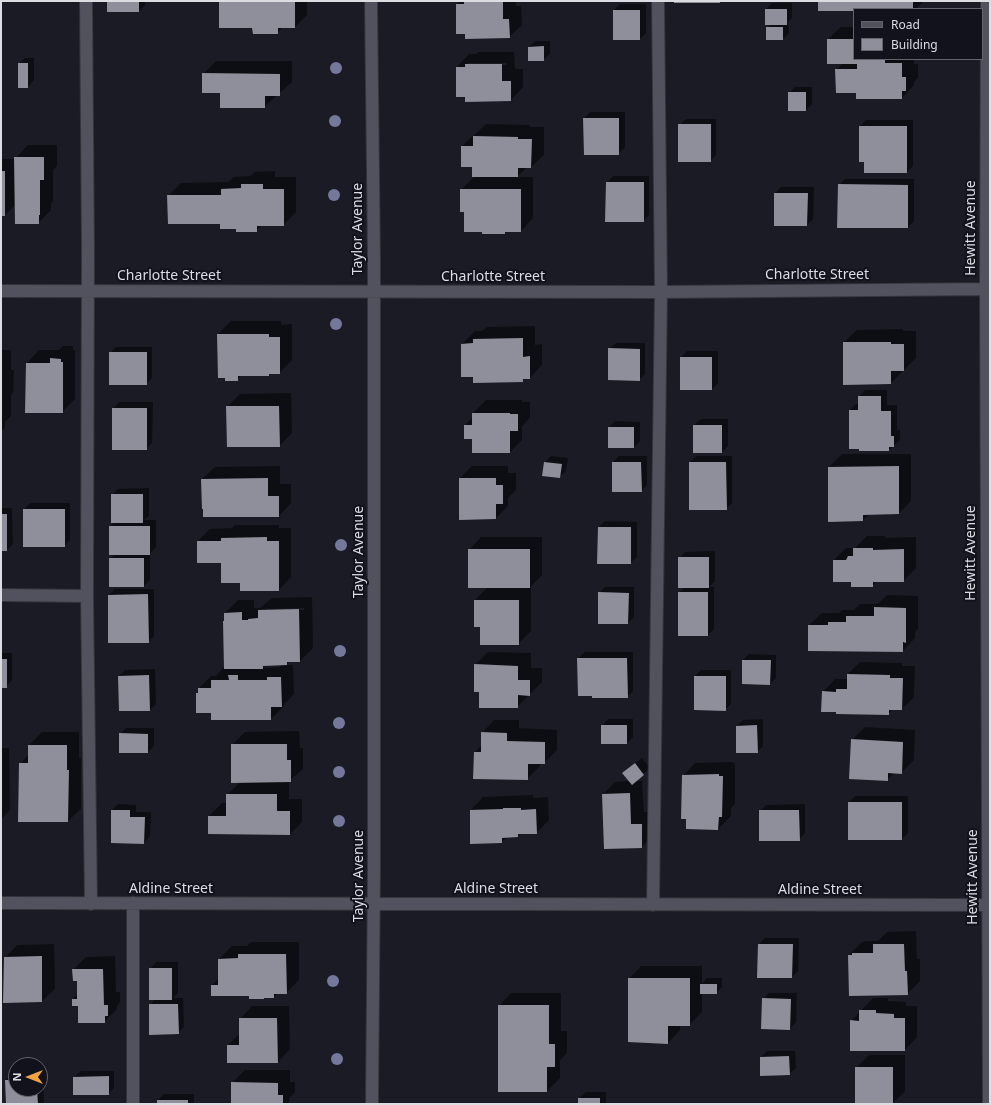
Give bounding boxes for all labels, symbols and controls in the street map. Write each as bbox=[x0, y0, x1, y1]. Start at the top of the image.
legend bbox=[853, 8, 983, 60]
text: Road bbox=[891, 16, 920, 33]
text: Building bbox=[891, 36, 938, 53]
street label: Hewitt Avenue bbox=[963, 180, 979, 276]
street label: Taylor Avenue bbox=[350, 183, 366, 275]
street label: Charlotte Street bbox=[765, 267, 869, 283]
street label: Charlotte Street bbox=[117, 268, 221, 284]
street label: Charlotte Street bbox=[441, 269, 545, 285]
street label: Hewitt Avenue bbox=[963, 505, 979, 601]
street label: Taylor Avenue bbox=[351, 506, 367, 598]
street label: Hewitt Avenue bbox=[965, 829, 981, 925]
street label: Taylor Avenue bbox=[351, 830, 367, 922]
street label: Aldine Street bbox=[129, 881, 213, 897]
street label: Aldine Street bbox=[454, 881, 538, 897]
street label: Aldine Street bbox=[778, 882, 862, 898]
north arrow bbox=[8, 1057, 48, 1097]
text: N bbox=[9, 1073, 24, 1081]

